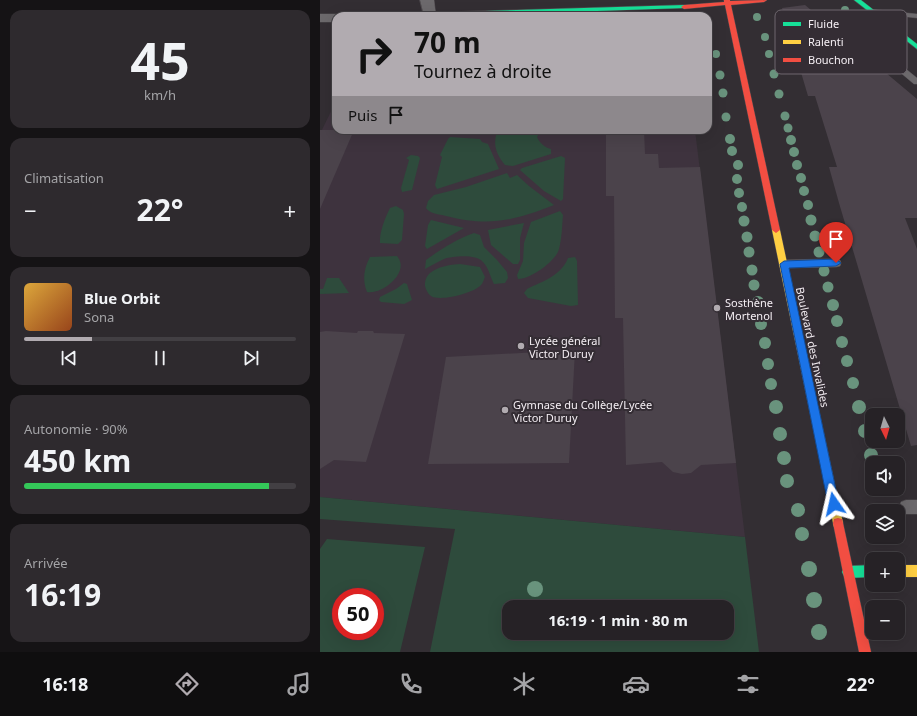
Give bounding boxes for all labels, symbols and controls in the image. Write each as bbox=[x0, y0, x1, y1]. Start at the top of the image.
legend bbox=[775, 10, 907, 74]
text: Fluide bbox=[808, 16, 839, 31]
text: 70 m bbox=[414, 23, 481, 61]
text: 45 bbox=[130, 24, 190, 95]
icon: right bbox=[348, 28, 400, 80]
text: Ralenti bbox=[808, 34, 844, 49]
text: Bouchon bbox=[808, 52, 854, 67]
text: Tournez à droite bbox=[414, 59, 552, 83]
text: km/h bbox=[144, 86, 176, 104]
icon: arrive bbox=[385, 104, 407, 126]
text: Puis bbox=[348, 105, 377, 125]
text: Climatisation bbox=[24, 169, 104, 187]
text: 22° bbox=[136, 189, 184, 230]
text: − bbox=[24, 195, 37, 225]
text: + bbox=[283, 195, 296, 225]
pin bbox=[819, 222, 853, 263]
icon: arrive bbox=[825, 228, 847, 250]
street label: Boulevard des Invalides bbox=[793, 286, 833, 408]
text: Blue Orbit bbox=[84, 288, 160, 308]
place label: Sosthène Mortenol bbox=[725, 295, 773, 323]
marker: Sosthène Mortenol bbox=[712, 303, 722, 313]
text: Sona bbox=[84, 308, 114, 326]
place label: Lycée général Victor Duruy bbox=[529, 333, 600, 361]
marker: Lycée général Victor Duruy bbox=[516, 341, 526, 351]
icon: previous bbox=[58, 347, 80, 369]
icon: pause bbox=[149, 347, 171, 369]
icon: next bbox=[240, 347, 262, 369]
place label: Gymnase du Collège/Lycée Victor Duruy bbox=[513, 397, 652, 425]
marker: Gymnase du Collège/Lycée Victor Duruy bbox=[500, 405, 510, 415]
north arrow bbox=[865, 408, 905, 448]
map controls bbox=[865, 408, 905, 640]
text: Autonomie · 90% bbox=[24, 420, 128, 438]
text: 450 km bbox=[24, 440, 131, 481]
button: sound bbox=[865, 456, 905, 496]
position arrow bbox=[813, 483, 855, 525]
button: layers bbox=[865, 504, 905, 544]
button: + bbox=[865, 552, 905, 592]
text: Arrivée bbox=[24, 554, 68, 572]
text: 16:19 bbox=[24, 574, 101, 615]
speed limit sign: 50 bbox=[332, 588, 384, 640]
button: − bbox=[865, 600, 905, 640]
text: 16:19 · 1 min · 80 m bbox=[548, 610, 688, 630]
icon: directions bbox=[173, 670, 201, 698]
icon: music bbox=[285, 670, 313, 698]
icon: phone bbox=[397, 670, 425, 698]
icon: climate bbox=[510, 670, 538, 698]
icon: car bbox=[622, 670, 650, 698]
icon: filters bbox=[734, 670, 762, 698]
text: 16:18 bbox=[42, 672, 88, 696]
text: 22° bbox=[847, 672, 875, 696]

